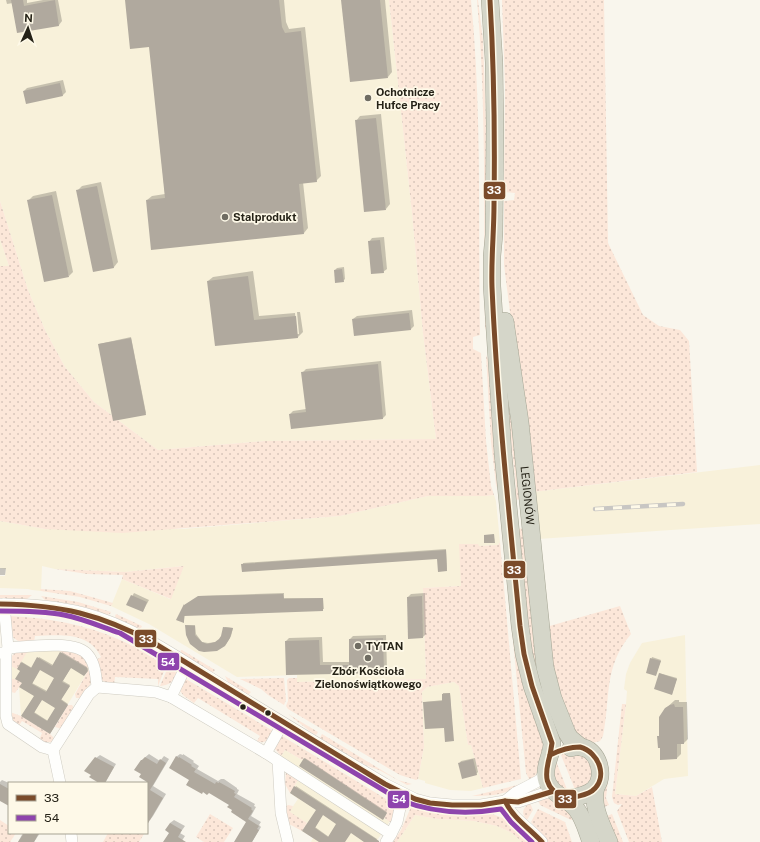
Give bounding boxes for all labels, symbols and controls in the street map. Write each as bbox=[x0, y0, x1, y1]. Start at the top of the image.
north arrow bbox=[8, 8, 48, 48]
text: N bbox=[24, 12, 33, 24]
place label: Ochotnicze Hufce Pracy bbox=[376, 86, 441, 111]
marker: Ochotnicze Hufce Pracy bbox=[363, 93, 373, 103]
line badge: 33 bbox=[483, 181, 506, 200]
text: 33 bbox=[487, 184, 501, 196]
place label: Stalprodukt bbox=[233, 211, 297, 223]
marker: Stalprodukt bbox=[220, 212, 230, 222]
street label: LEGIONÓW bbox=[519, 465, 537, 526]
line badge: 33 bbox=[503, 560, 526, 579]
text: 33 bbox=[507, 564, 521, 576]
line badge: 33 bbox=[134, 629, 157, 648]
text: 33 bbox=[139, 633, 153, 645]
place label: TYTAN bbox=[366, 640, 403, 652]
marker: TYTAN bbox=[353, 641, 363, 651]
line badge: 54 bbox=[157, 652, 180, 671]
marker: Zbór Kościoła Zielonoświątkowego bbox=[363, 653, 373, 663]
text: 54 bbox=[161, 656, 175, 668]
place label: Zbór Kościoła Zielonoświątkowego bbox=[314, 665, 422, 690]
unlabelled marker bbox=[238, 702, 248, 712]
unlabelled marker bbox=[263, 708, 273, 718]
legend bbox=[8, 782, 148, 834]
line badge: 33 bbox=[554, 789, 577, 809]
line badge: 54 bbox=[387, 790, 410, 809]
text: 33 bbox=[44, 791, 59, 805]
text: 54 bbox=[392, 793, 406, 805]
text: 33 bbox=[558, 793, 572, 805]
text: 54 bbox=[44, 811, 60, 825]

